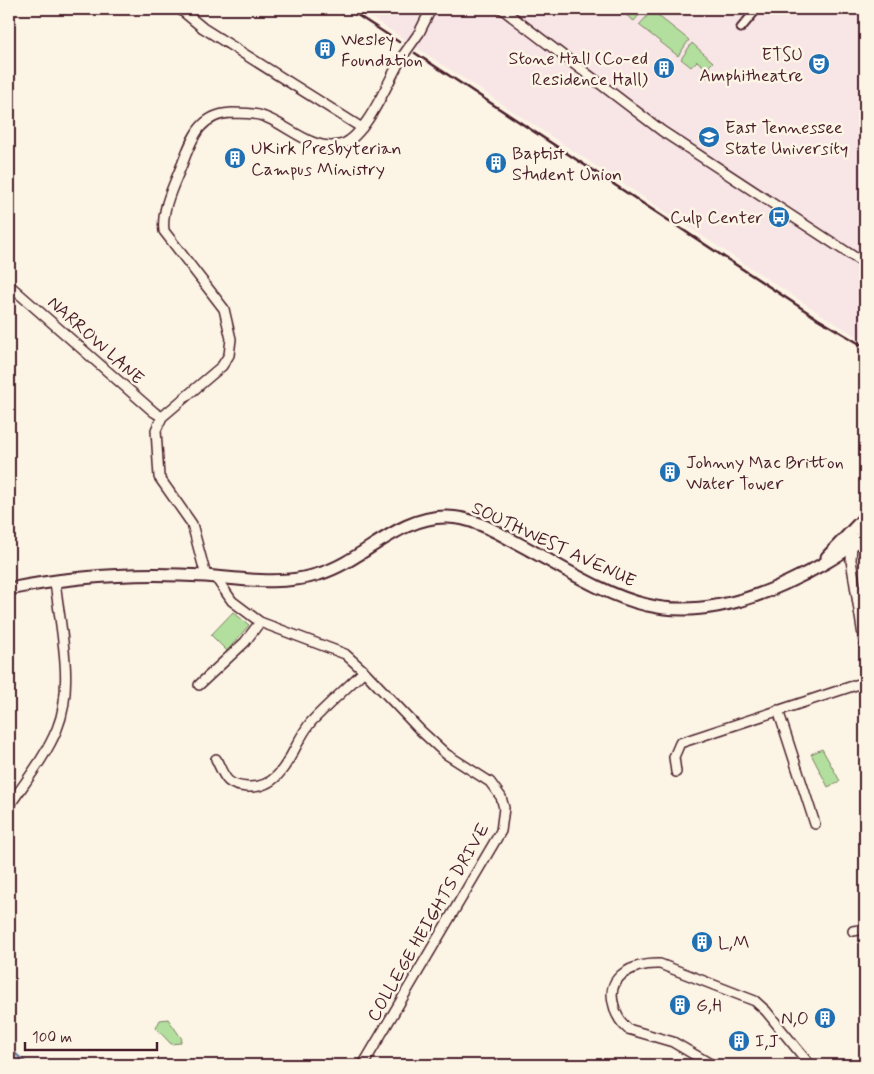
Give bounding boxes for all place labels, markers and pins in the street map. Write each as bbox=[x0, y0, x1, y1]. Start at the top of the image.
place label: Wesley Foundation bbox=[341, 28, 423, 73]
building icon: Wesley Foundation bbox=[313, 37, 337, 61]
place label: ETSU Amphitheatre bbox=[699, 43, 803, 88]
place label: Stone Hall (Co-ed Residence Hall) bbox=[508, 47, 649, 92]
theatre icon: ETSU Amphitheatre bbox=[807, 52, 831, 76]
building icon: Stone Hall (Co-ed Residence Hall) bbox=[652, 56, 676, 80]
place label: East Tennessee State University bbox=[725, 116, 848, 161]
school or university icon: East Tennessee State University bbox=[697, 125, 721, 149]
place label: UKirk Presbyterian Campus Ministry bbox=[251, 137, 402, 182]
place label: Baptist Student Union bbox=[512, 142, 622, 187]
building icon: UKirk Presbyterian Campus Ministry bbox=[223, 146, 247, 170]
building icon: Baptist Student Union bbox=[484, 151, 508, 175]
bus stop icon: Culp Center bbox=[767, 205, 791, 229]
place label: Culp Center bbox=[670, 206, 763, 230]
place label: Johnny Mac Britton Water Tower bbox=[686, 451, 844, 496]
building icon: Johnny Mac Britton Water Tower bbox=[658, 460, 682, 484]
building icon: L,M bbox=[690, 930, 714, 954]
place label: L,M bbox=[718, 931, 750, 955]
building icon: G,H bbox=[668, 993, 692, 1017]
place label: G,H bbox=[696, 994, 722, 1018]
building icon: N,O bbox=[813, 1006, 837, 1030]
place label: N,O bbox=[781, 1007, 809, 1031]
building icon: I,J bbox=[727, 1029, 751, 1053]
place label: I,J bbox=[755, 1030, 779, 1054]

